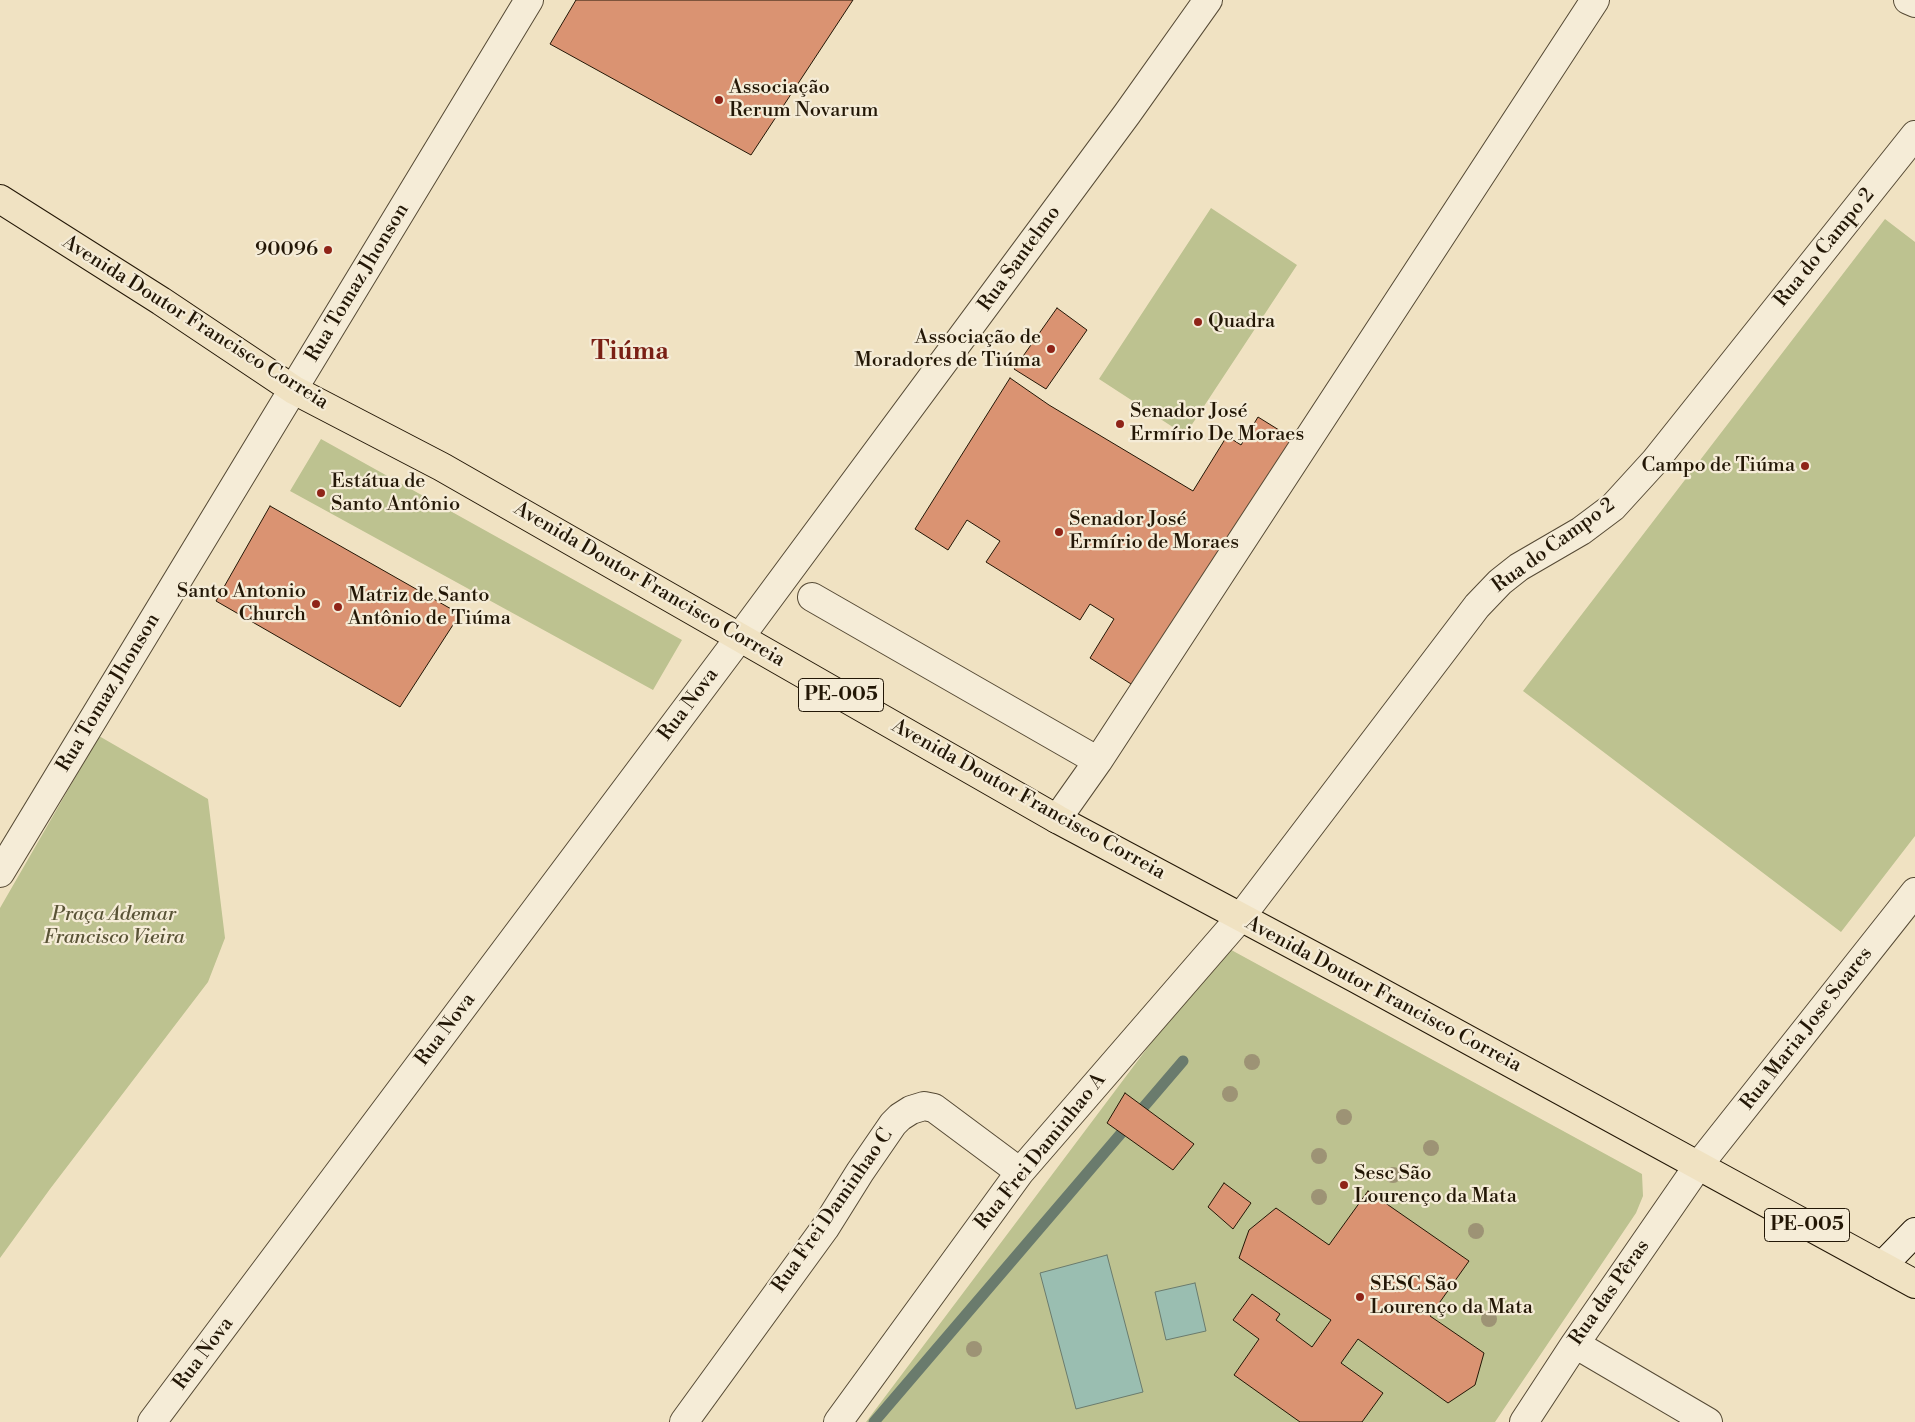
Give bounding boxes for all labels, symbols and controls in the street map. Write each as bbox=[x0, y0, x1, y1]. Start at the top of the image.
place label: Associação Rerum Novarum bbox=[729, 76, 879, 123]
marker: Associação Rerum Novarum bbox=[713, 94, 725, 106]
street label: Rua do Campo 2 bbox=[1770, 184, 1880, 312]
street label: Rua Tomaz Jhonson bbox=[301, 199, 415, 367]
street label: Rua Santelmo bbox=[974, 202, 1066, 316]
street label: Avenida Doutor Francisco Correia bbox=[57, 231, 333, 415]
place label: 90096 bbox=[255, 238, 318, 262]
marker: 90096 bbox=[322, 244, 334, 256]
place label: Quadra bbox=[1208, 310, 1275, 334]
marker: Quadra bbox=[1192, 316, 1204, 328]
place label: Associação de Moradores de Tiúma bbox=[854, 326, 1041, 373]
district label: Tiúma bbox=[591, 338, 669, 368]
marker: Associação de Moradores de Tiúma bbox=[1045, 343, 1057, 355]
place label: Senador José Ermírio De Moraes bbox=[1130, 400, 1304, 447]
marker: Senador José Ermírio De Moraes bbox=[1114, 418, 1126, 430]
place label: Campo de Tiúma bbox=[1642, 454, 1795, 478]
marker: Campo de Tiúma bbox=[1799, 460, 1811, 472]
place label: Estátua de Santo Antônio bbox=[331, 470, 460, 517]
marker: Estátua de Santo Antônio bbox=[315, 487, 327, 499]
street label: Rua do Campo 2 bbox=[1488, 493, 1620, 599]
street label: Avenida Doutor Francisco Correia bbox=[509, 497, 789, 673]
place label: Senador José Ermírio de Moraes bbox=[1069, 508, 1239, 555]
marker: Senador José Ermírio de Moraes bbox=[1053, 526, 1065, 538]
place label: Santo Antonio Church bbox=[177, 580, 306, 627]
place label: Matriz de Santo Antônio de Tiúma bbox=[348, 584, 511, 631]
marker: Santo Antonio Church bbox=[310, 598, 322, 610]
marker: Matriz de Santo Antônio de Tiúma bbox=[332, 601, 344, 613]
street label: Rua Tomaz Jhonson bbox=[52, 609, 166, 777]
street label: Rua Nova bbox=[654, 664, 724, 746]
road number: PE-005 bbox=[798, 678, 884, 712]
street label: Avenida Doutor Francisco Correia bbox=[887, 715, 1169, 885]
park label: Praça Ademar Francisco Vieira bbox=[43, 903, 185, 950]
street label: Avenida Doutor Francisco Correia bbox=[1241, 912, 1525, 1078]
street label: Rua Maria Jose Soares bbox=[1736, 943, 1878, 1115]
street label: Rua Nova bbox=[411, 989, 481, 1071]
street label: Rua Frei Daminhao A bbox=[970, 1069, 1112, 1235]
street label: Rua Frei Daminhao C bbox=[767, 1124, 899, 1298]
place label: Sesc São Lourenço da Mata bbox=[1354, 1162, 1517, 1209]
marker: Sesc São Lourenço da Mata bbox=[1338, 1179, 1350, 1191]
road number: PE-005 bbox=[1764, 1208, 1850, 1242]
street label: Rua das Pêras bbox=[1565, 1235, 1655, 1351]
place label: SESC São Lourenço da Mata bbox=[1370, 1273, 1533, 1320]
marker: SESC São Lourenço da Mata bbox=[1354, 1291, 1366, 1303]
street label: Rua Nova bbox=[169, 1313, 239, 1395]

